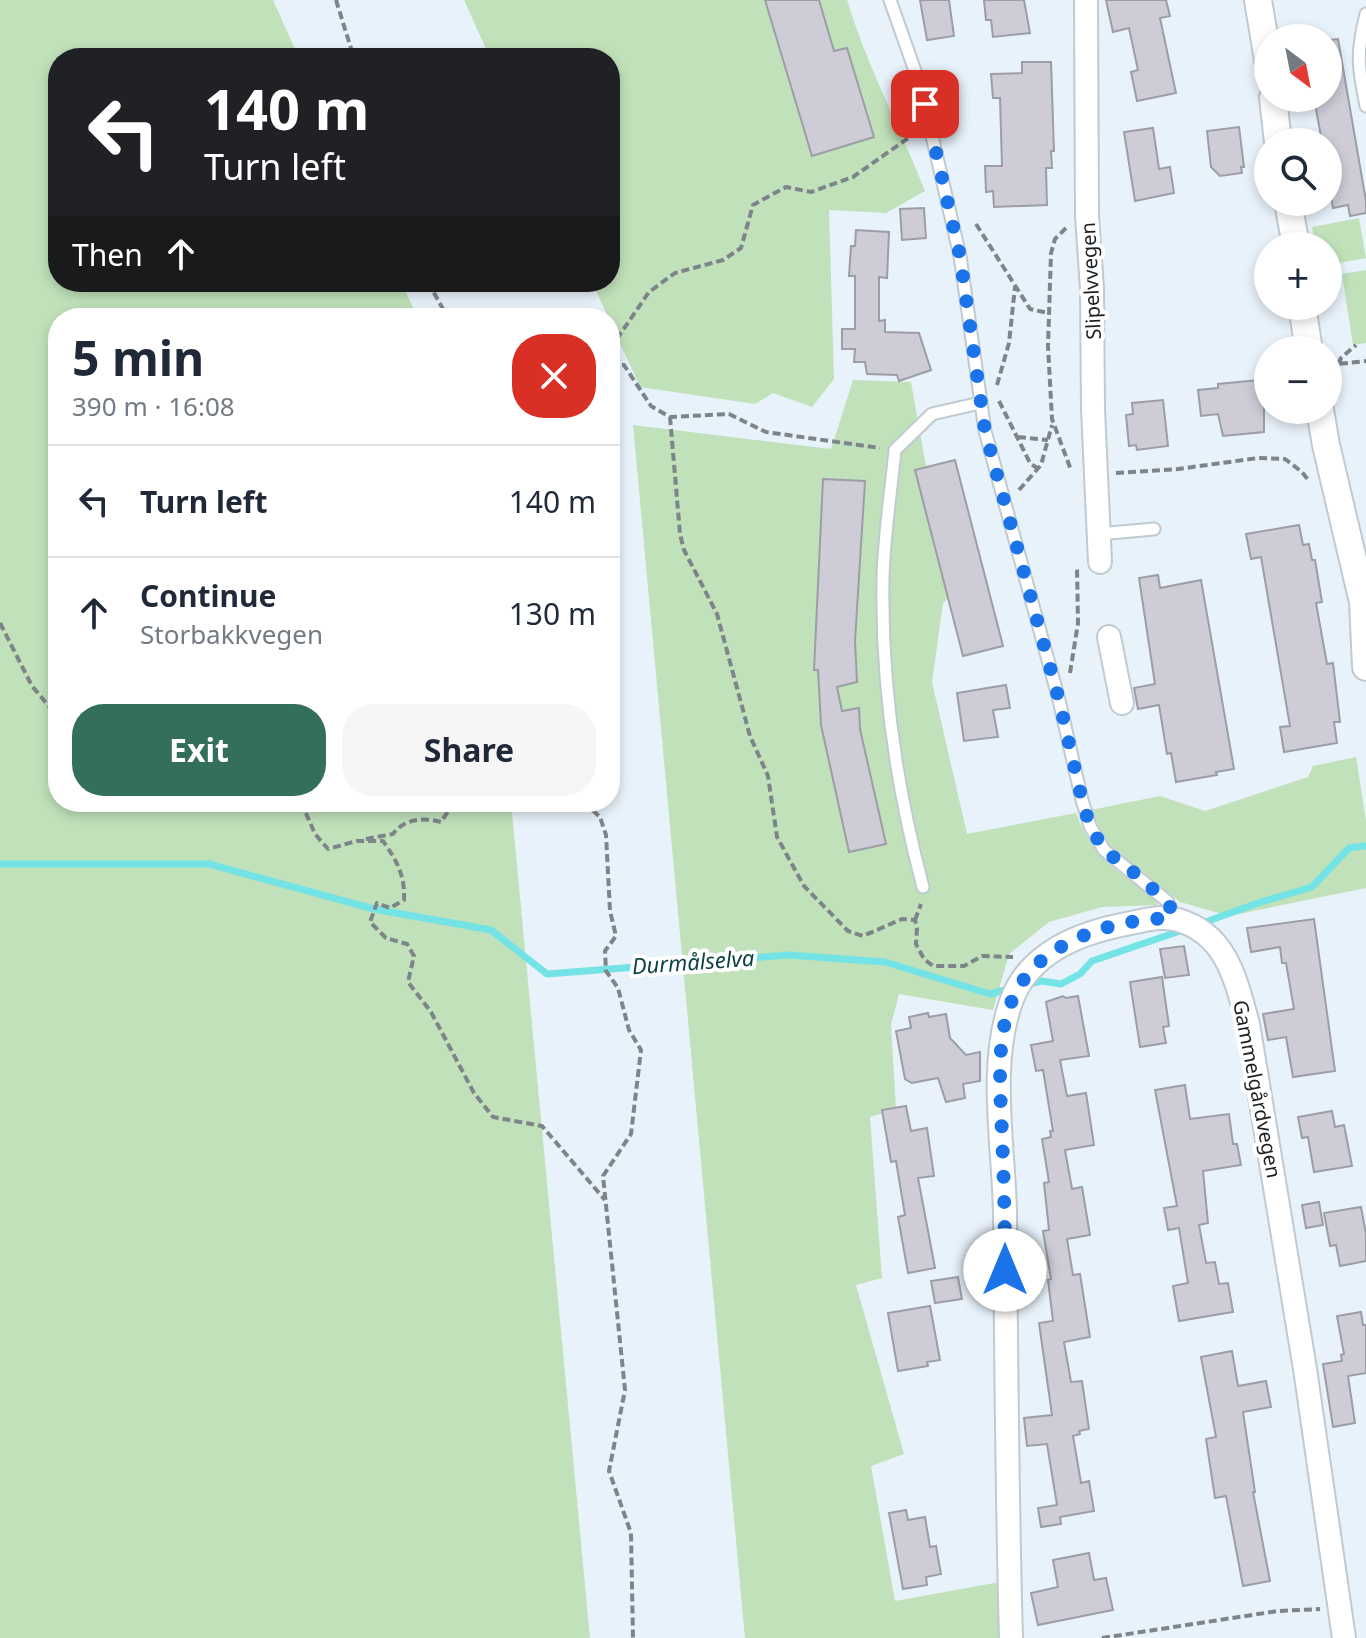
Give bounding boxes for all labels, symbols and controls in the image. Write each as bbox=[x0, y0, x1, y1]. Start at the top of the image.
north arrow bbox=[1254, 24, 1342, 112]
map controls bbox=[1254, 24, 1342, 424]
text: 140 m bbox=[204, 70, 369, 146]
pin bbox=[891, 70, 959, 138]
icon: left bbox=[72, 80, 176, 184]
icon: arrive bbox=[903, 82, 947, 126]
button: search bbox=[1254, 128, 1342, 216]
text: Turn left bbox=[204, 142, 346, 191]
street label: Slipelvvegen bbox=[1074, 222, 1107, 340]
icon: ahead bbox=[159, 232, 203, 276]
button: + bbox=[1254, 232, 1342, 320]
text: Then bbox=[72, 234, 143, 275]
text: 5 min bbox=[72, 325, 204, 390]
button: close bbox=[512, 334, 596, 418]
button: − bbox=[1254, 336, 1342, 424]
text: 390 m · 16:08 bbox=[72, 388, 235, 424]
icon: left bbox=[72, 479, 116, 523]
text: Turn left bbox=[140, 481, 268, 522]
text: 140 m bbox=[509, 481, 596, 522]
text: Continue bbox=[140, 575, 276, 616]
icon: ahead bbox=[72, 591, 116, 635]
text: 130 m bbox=[509, 593, 596, 634]
text: Storbakkvegen bbox=[140, 616, 323, 652]
button: Exit bbox=[72, 704, 326, 796]
button: Share bbox=[342, 704, 596, 796]
water label: Durmålselva bbox=[631, 942, 756, 980]
street label: Gammelgårdvegen bbox=[1227, 998, 1288, 1180]
position arrow bbox=[963, 1228, 1047, 1312]

